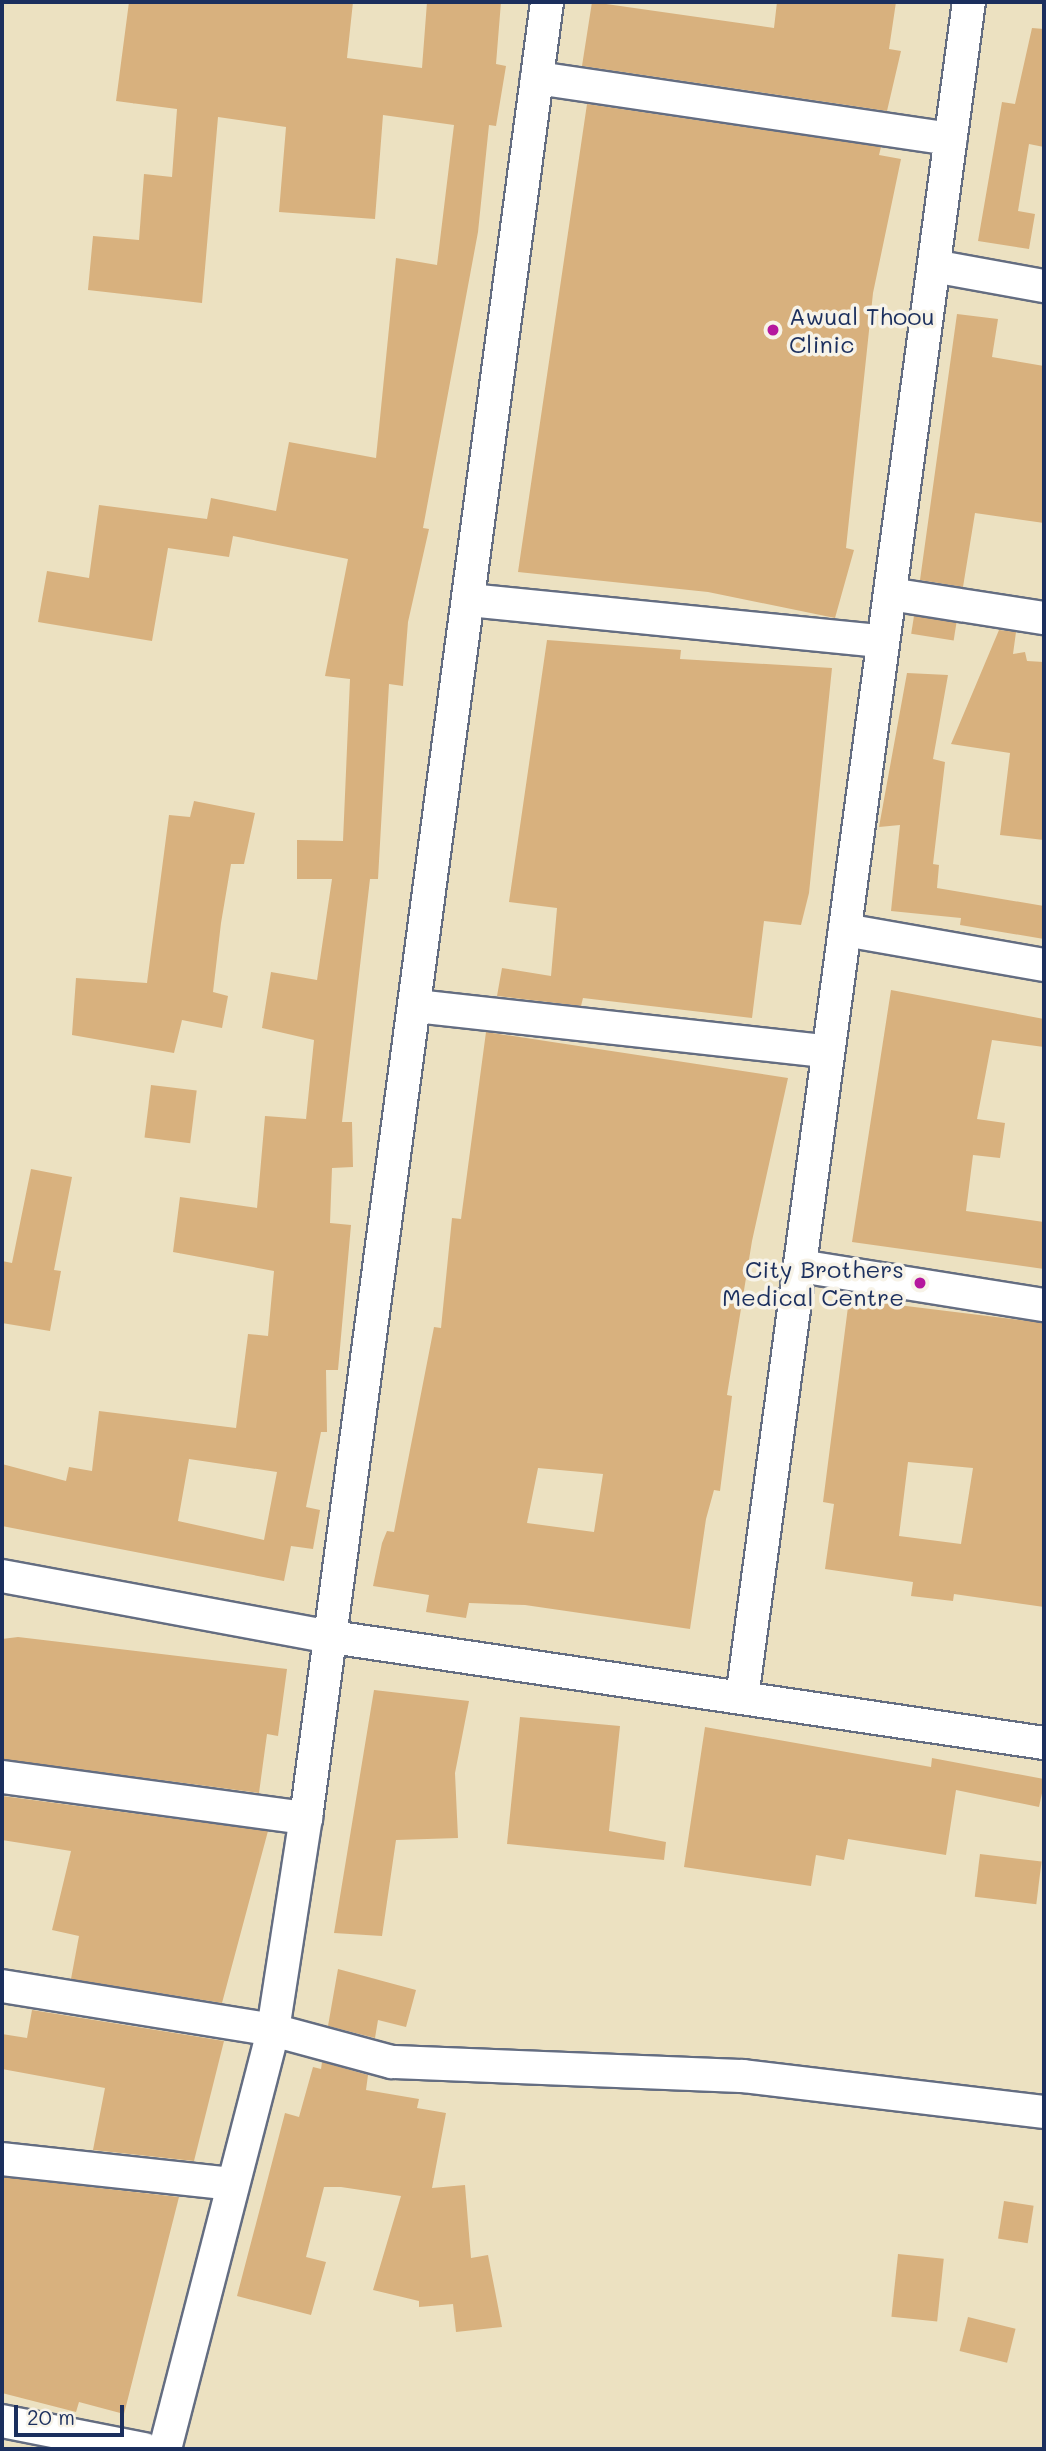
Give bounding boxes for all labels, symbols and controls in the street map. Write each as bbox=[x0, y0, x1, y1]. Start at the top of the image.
place label: Awual Thoou Clinic bbox=[789, 302, 935, 358]
marker: Awual Thoou Clinic bbox=[763, 320, 783, 340]
place label: City Brothers Medical Centre bbox=[722, 1255, 904, 1311]
marker: City Brothers Medical Centre bbox=[910, 1273, 930, 1293]
scale bar bbox=[18, 2392, 128, 2436]
text: 20 m bbox=[27, 2403, 75, 2430]

